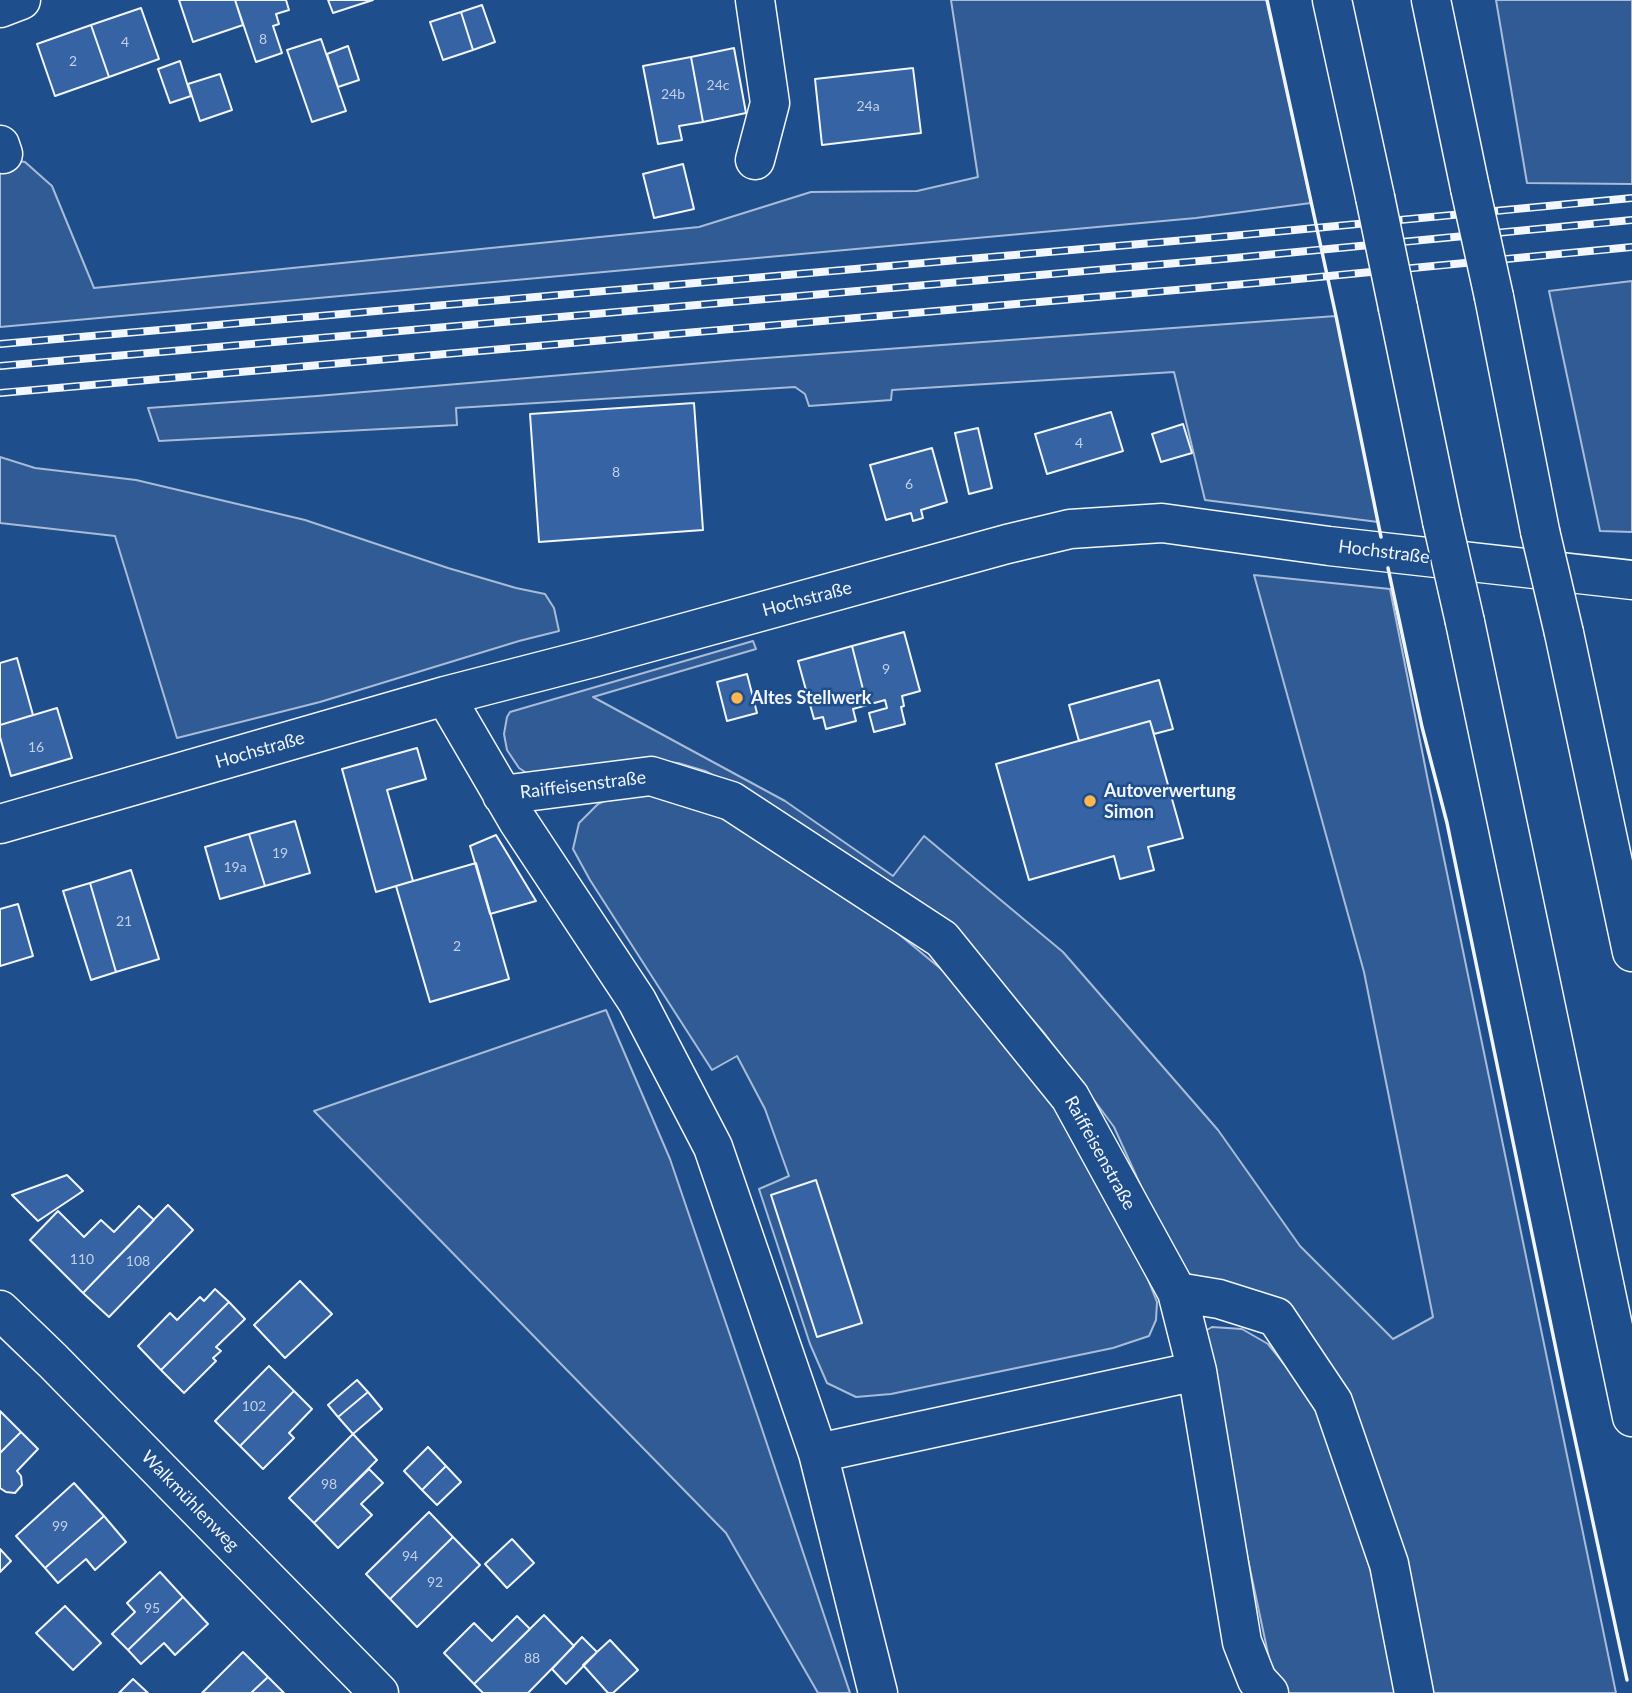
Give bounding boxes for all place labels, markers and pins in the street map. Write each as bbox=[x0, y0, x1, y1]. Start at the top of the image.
place label: Altes Stellwerk bbox=[751, 687, 871, 709]
marker: Altes Stellwerk bbox=[729, 690, 745, 706]
place label: Autoverwertung Simon bbox=[1104, 780, 1236, 822]
marker: Autoverwertung Simon bbox=[1082, 793, 1098, 809]

